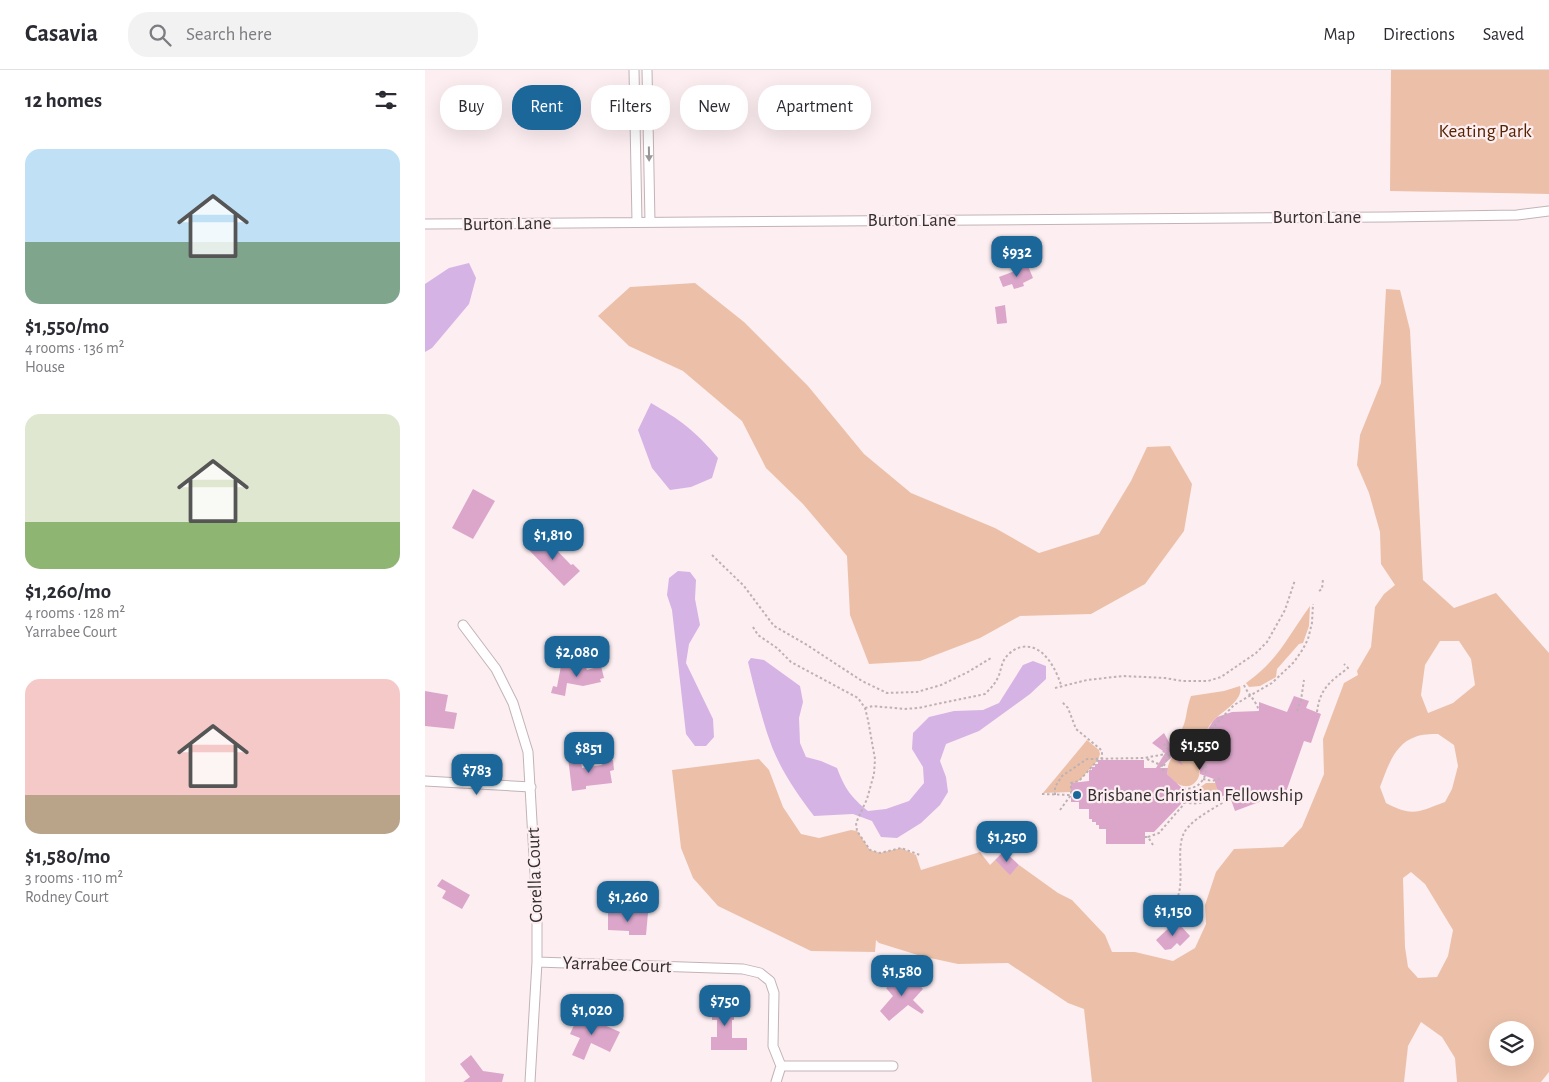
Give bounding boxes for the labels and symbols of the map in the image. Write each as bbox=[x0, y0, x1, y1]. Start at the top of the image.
park label: Keating Park bbox=[1438, 122, 1532, 141]
one-way arrow bbox=[645, 146, 653, 162]
street label: Burton Lane bbox=[1273, 208, 1361, 227]
street label: Burton Lane bbox=[868, 211, 956, 230]
street label: Burton Lane bbox=[462, 214, 552, 234]
pin: $932 bbox=[987, 236, 1047, 278]
pin: $1,810 bbox=[512, 518, 594, 561]
pin: $2,080 bbox=[536, 636, 618, 678]
pin: $1,550 bbox=[1159, 728, 1241, 771]
pin: $851 bbox=[559, 732, 619, 774]
pin: $783 bbox=[447, 754, 507, 796]
place label: Brisbane Christian Fellowship bbox=[1087, 786, 1303, 805]
marker: Brisbane Christian Fellowship bbox=[1071, 789, 1083, 801]
pin: $1,250 bbox=[966, 820, 1048, 863]
street label: Corella Court bbox=[524, 827, 546, 923]
pin: $1,260 bbox=[587, 880, 669, 923]
pin: $1,150 bbox=[1132, 894, 1214, 937]
street label: Yarrabee Court bbox=[562, 954, 672, 976]
pin: $1,580 bbox=[861, 954, 943, 997]
pin: $750 bbox=[695, 984, 755, 1027]
pin: $1,020 bbox=[551, 994, 633, 1036]

